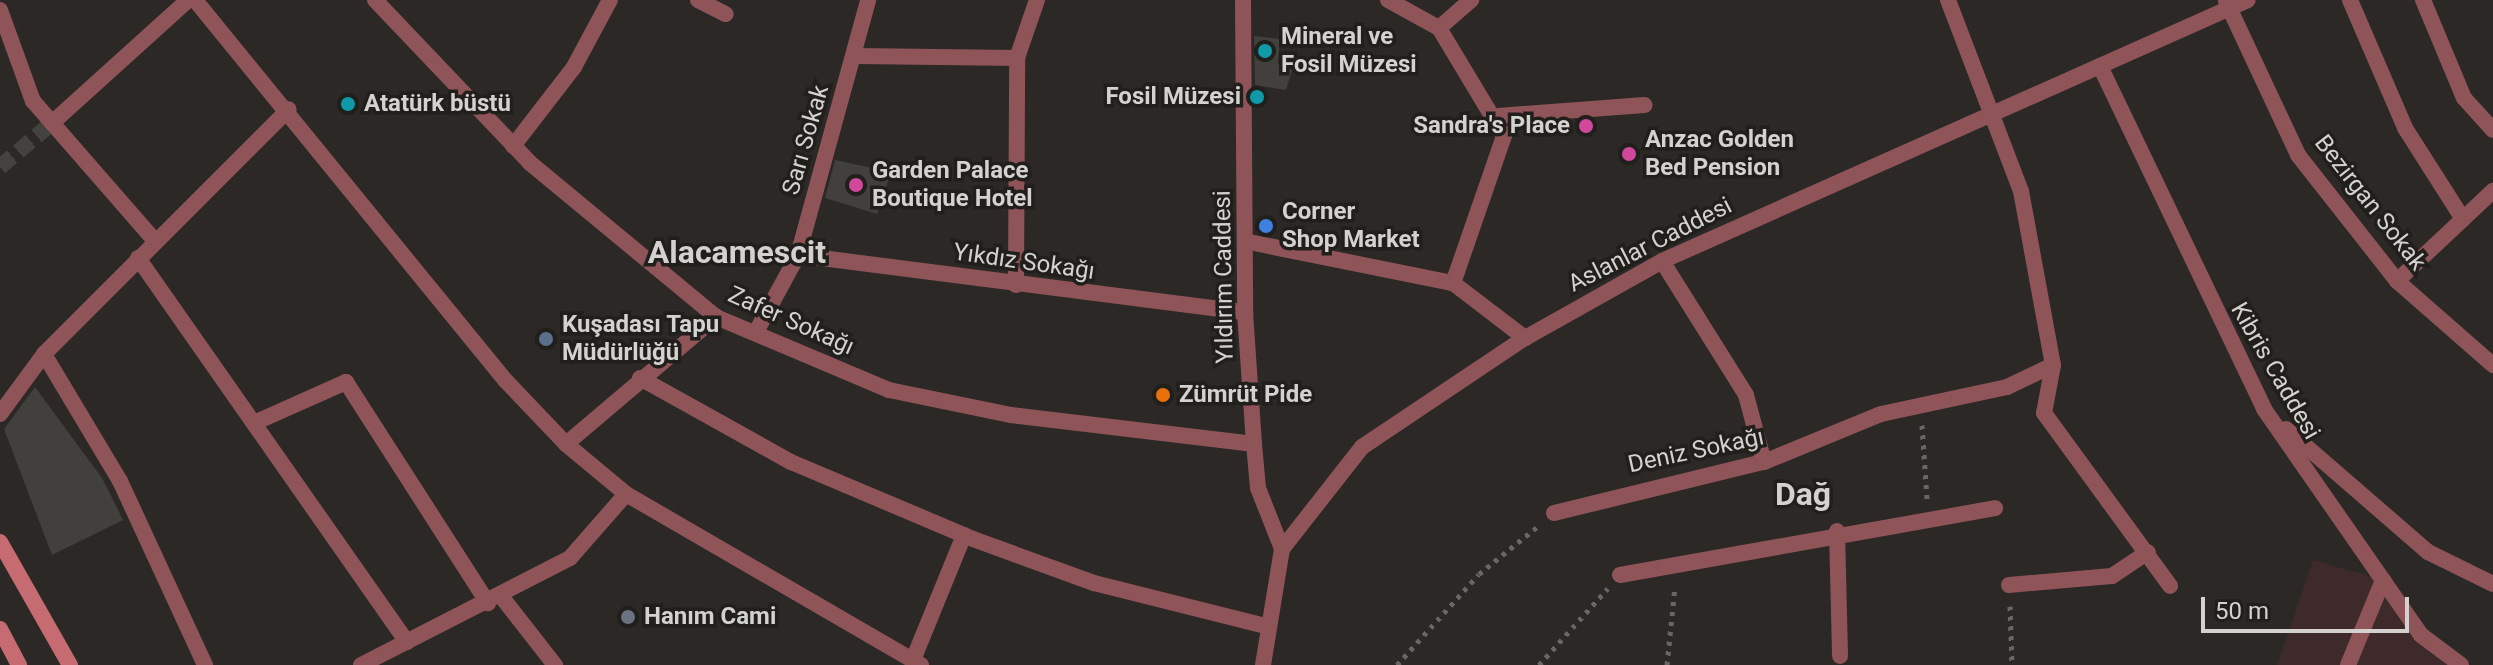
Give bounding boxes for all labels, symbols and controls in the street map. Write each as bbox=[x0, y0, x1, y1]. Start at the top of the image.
place label: Mineral ve Fosil Müzesi bbox=[1281, 23, 1417, 79]
marker: Mineral ve Fosil Müzesi bbox=[1256, 42, 1274, 60]
street label: Sarı Sokak bbox=[777, 82, 835, 198]
place label: Fosil Müzesi bbox=[1105, 83, 1241, 111]
marker: Fosil Müzesi bbox=[1248, 88, 1266, 106]
place label: Atatürk büstü bbox=[364, 90, 511, 118]
marker: Atatürk büstü bbox=[339, 95, 357, 113]
place label: Sandra's Place bbox=[1413, 112, 1570, 140]
marker: Sandra's Place bbox=[1577, 117, 1595, 135]
place label: Anzac Golden Bed Pension bbox=[1645, 126, 1794, 182]
street label: Bezirgan Sokak bbox=[2308, 129, 2432, 277]
marker: Anzac Golden Bed Pension bbox=[1620, 145, 1638, 163]
place label: Garden Palace Boutique Hotel bbox=[872, 157, 1033, 213]
marker: Garden Palace Boutique Hotel bbox=[847, 176, 865, 194]
street label: Yıldırım Caddesi bbox=[1208, 190, 1240, 364]
street label: Aslanlar Caddesi bbox=[1563, 191, 1737, 299]
place label: Corner Shop Market bbox=[1282, 198, 1420, 254]
marker: Corner Shop Market bbox=[1257, 217, 1275, 235]
district label: Alacamescit bbox=[648, 233, 826, 271]
street label: Yıkdız Sokağı bbox=[952, 238, 1096, 286]
street label: Zafer Sokağı bbox=[724, 280, 858, 362]
street label: Kibris Caddesi bbox=[2224, 297, 2326, 445]
place label: Kuşadası Tapu Müdürlüğü bbox=[562, 311, 720, 367]
marker: Kuşadası Tapu Müdürlüğü bbox=[537, 330, 555, 348]
place label: Zümrüt Pide bbox=[1179, 381, 1312, 409]
marker: Zümrüt Pide bbox=[1154, 386, 1172, 404]
street label: Deniz Sokağı bbox=[1626, 423, 1766, 479]
district label: Dağ bbox=[1775, 475, 1831, 513]
scale bar bbox=[2205, 581, 2413, 631]
text: 50 m bbox=[2215, 597, 2269, 625]
place label: Hanım Cami bbox=[644, 603, 776, 631]
marker: Hanım Cami bbox=[619, 608, 637, 626]

